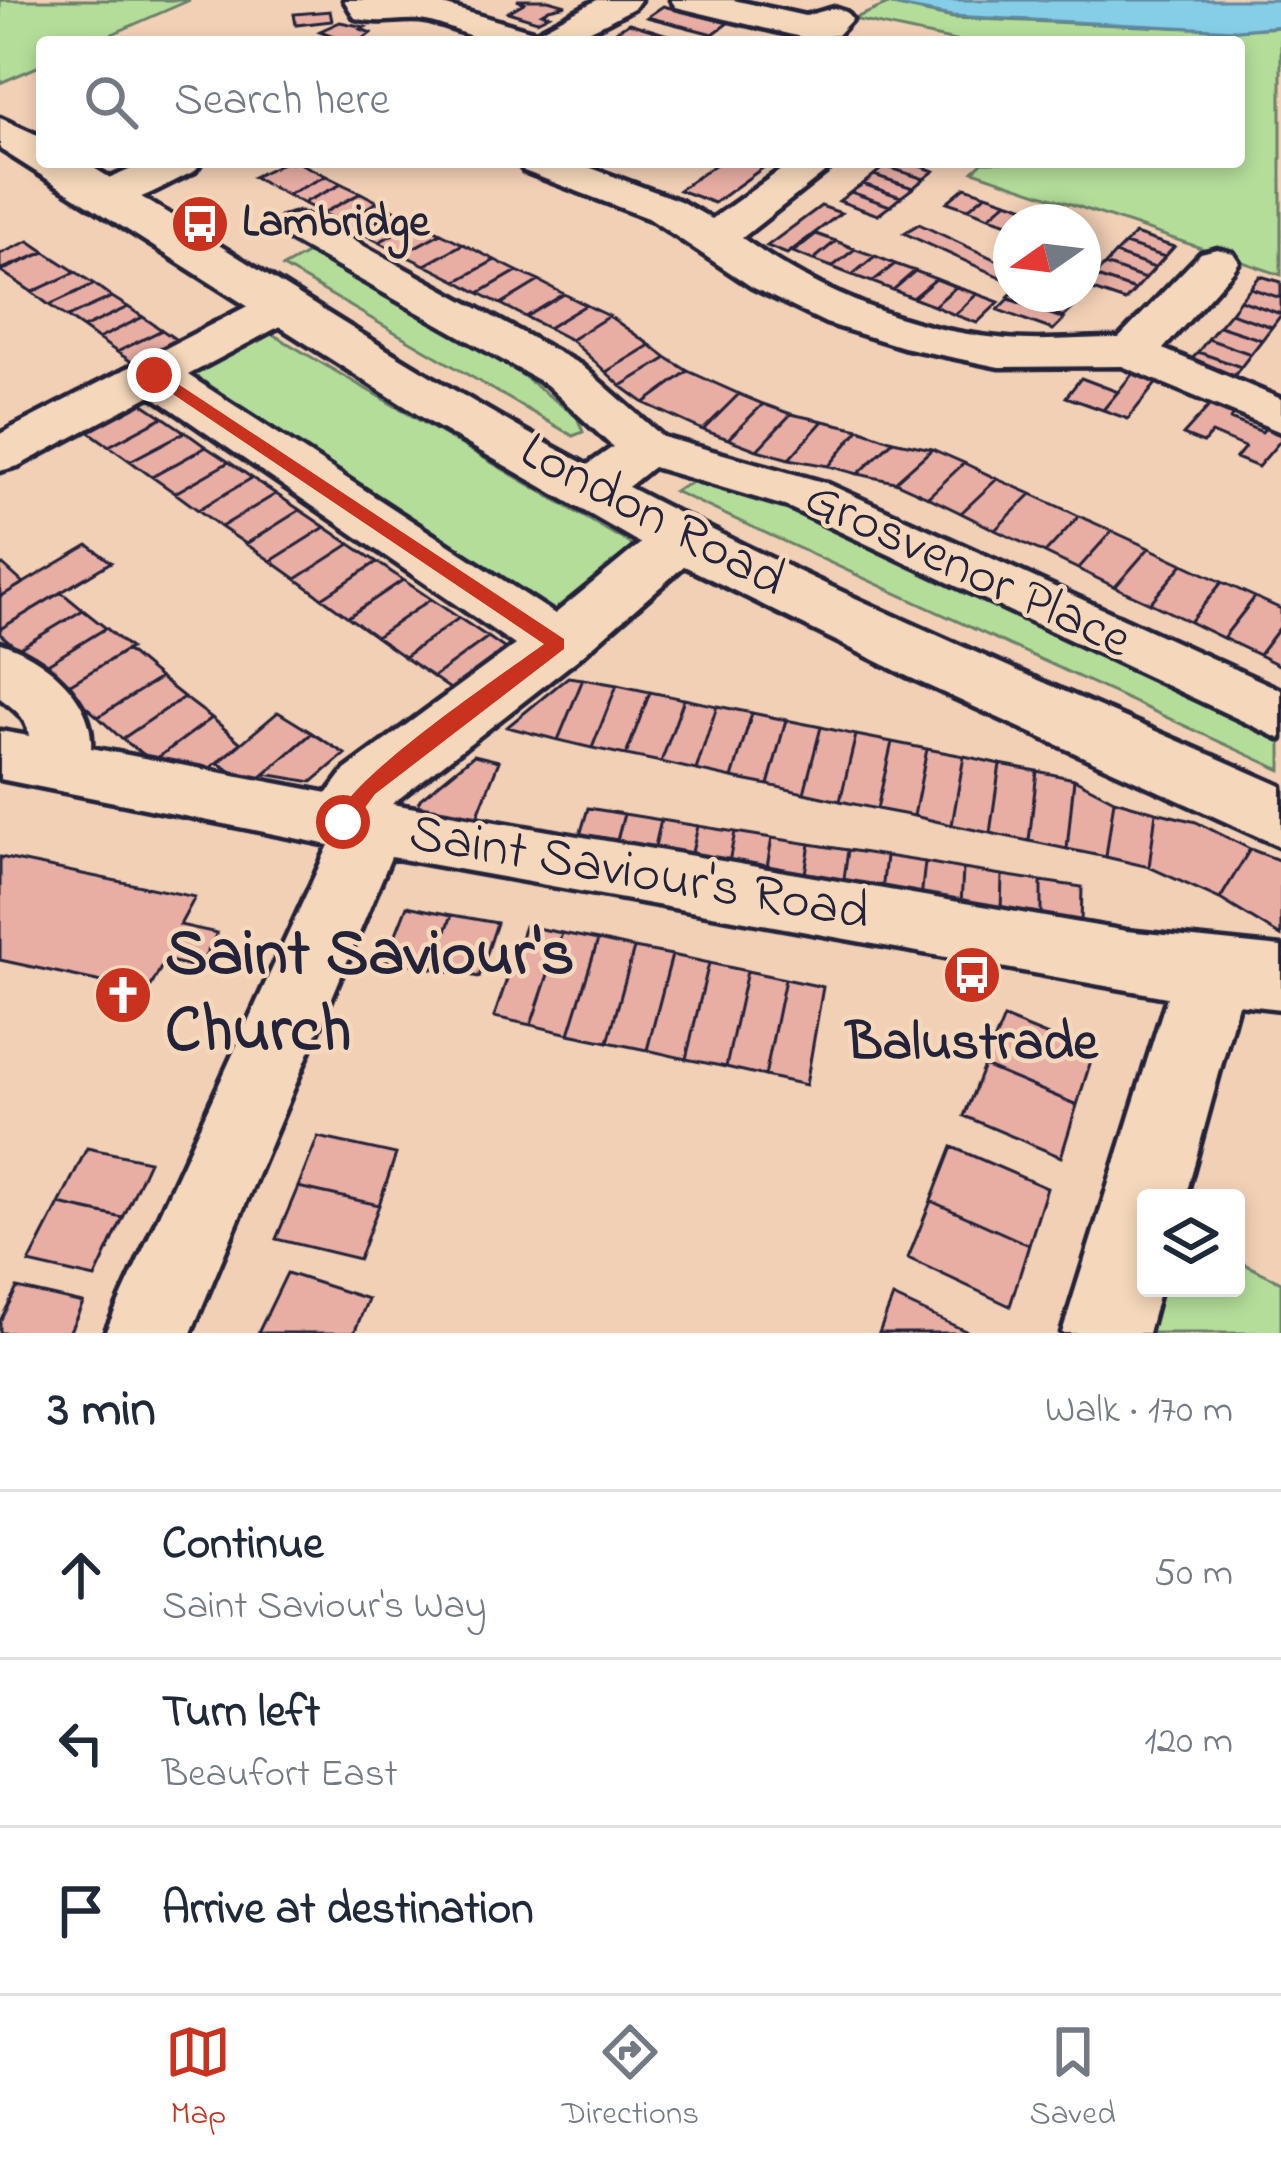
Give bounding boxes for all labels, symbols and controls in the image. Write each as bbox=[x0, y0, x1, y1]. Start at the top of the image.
search box bbox=[36, 36, 1245, 168]
icon: search bbox=[78, 69, 144, 135]
text: Search here bbox=[174, 69, 390, 135]
place label: Lambridge bbox=[242, 191, 431, 259]
bus stop icon: Lambridge bbox=[169, 193, 231, 255]
north arrow bbox=[993, 204, 1101, 312]
route end bbox=[127, 348, 181, 402]
street label: London Road bbox=[505, 414, 799, 620]
street label: Grosvenor Place bbox=[791, 461, 1144, 681]
route start bbox=[316, 795, 370, 849]
street label: Saint Saviour's Road bbox=[403, 796, 875, 954]
place label: Saint Saviour's Church bbox=[165, 909, 574, 1081]
bus stop icon: Balustrade bbox=[941, 944, 1003, 1006]
church icon: Saint Saviour's Church bbox=[92, 964, 154, 1026]
place label: Balustrade bbox=[844, 1006, 1099, 1084]
map controls bbox=[1137, 1189, 1245, 1297]
button: layers bbox=[1137, 1189, 1245, 1297]
text: 3 min bbox=[48, 1374, 156, 1449]
text: Walk · 170 m bbox=[1045, 1383, 1233, 1440]
text: Continue bbox=[162, 1513, 323, 1579]
icon: ahead bbox=[48, 1542, 114, 1608]
text: 50 m bbox=[1154, 1546, 1233, 1603]
text: Saint Saviour's Way bbox=[162, 1579, 487, 1636]
text: Turn left bbox=[162, 1681, 320, 1747]
icon: left bbox=[48, 1710, 114, 1776]
text: 120 m bbox=[1144, 1714, 1233, 1771]
text: Beaufort East bbox=[162, 1747, 398, 1804]
icon: arrive bbox=[48, 1878, 114, 1944]
text: Arrive at destination bbox=[162, 1878, 533, 1944]
tab: Map bbox=[165, 2019, 231, 2139]
tab: Directions bbox=[562, 2019, 699, 2139]
tab: Saved bbox=[1030, 2019, 1116, 2139]

